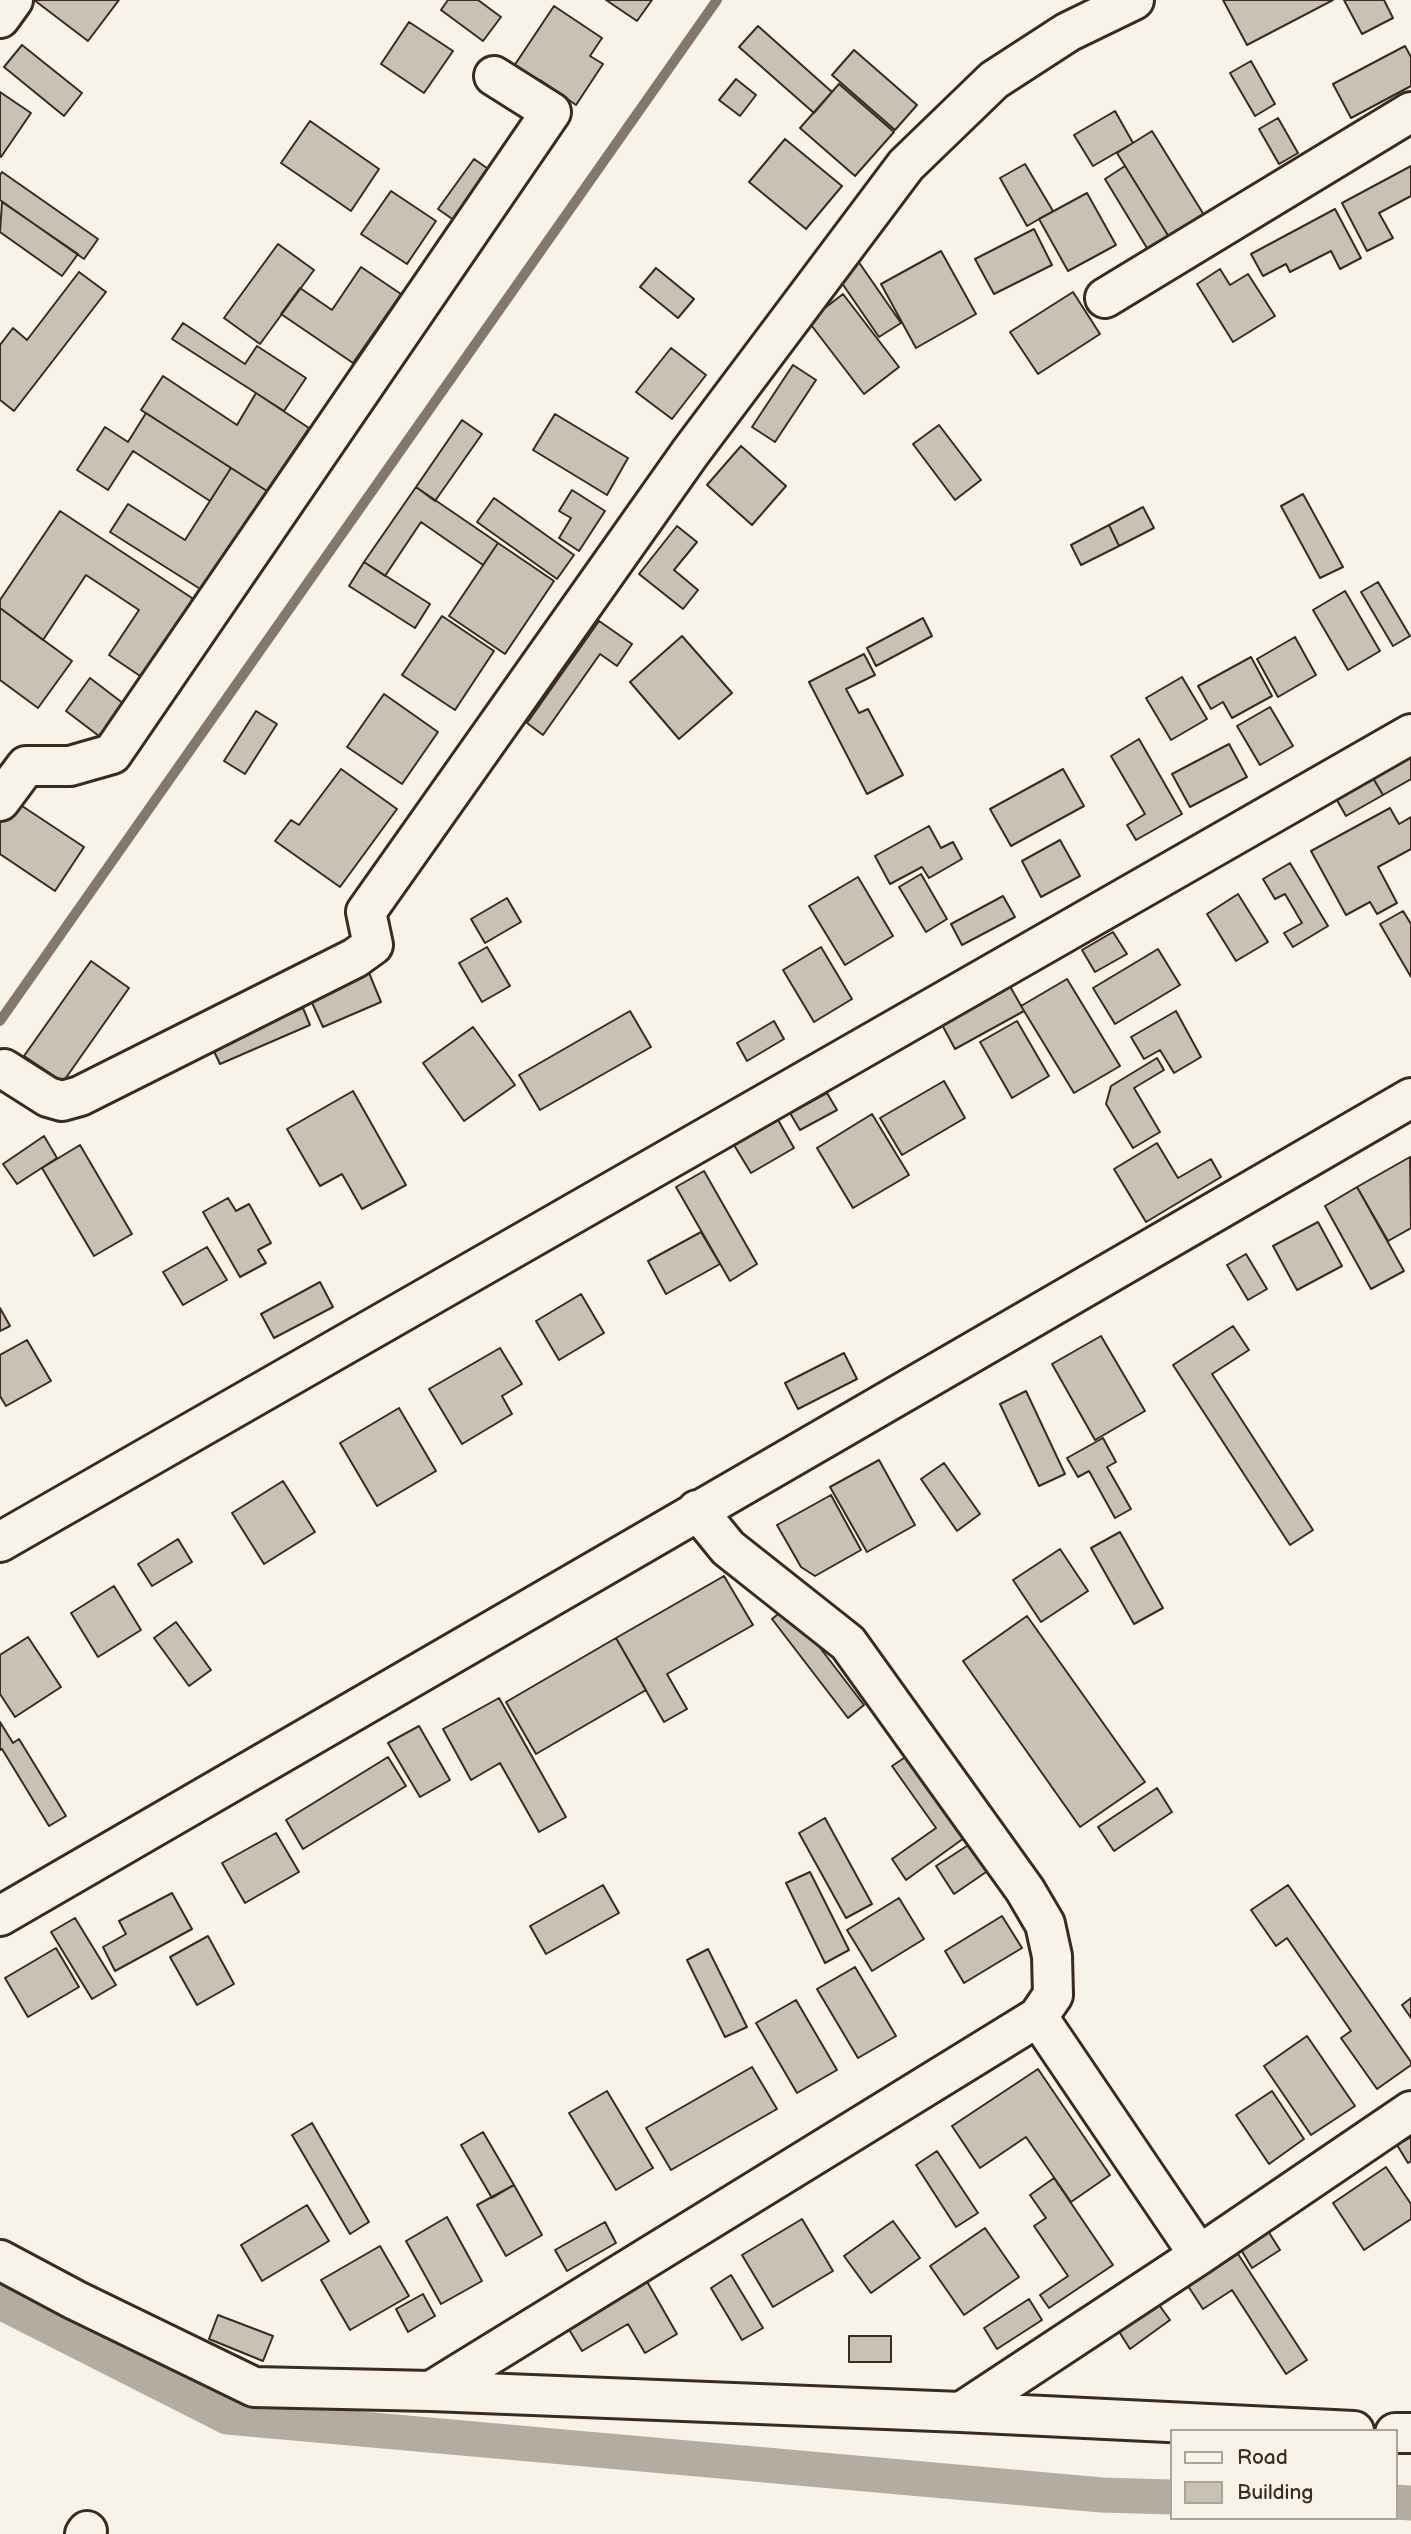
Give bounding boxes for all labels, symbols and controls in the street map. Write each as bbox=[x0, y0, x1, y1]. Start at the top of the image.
legend bbox=[1170, 2429, 1397, 2520]
text: Road bbox=[1237, 2445, 1288, 2470]
text: Building bbox=[1237, 2480, 1313, 2505]

